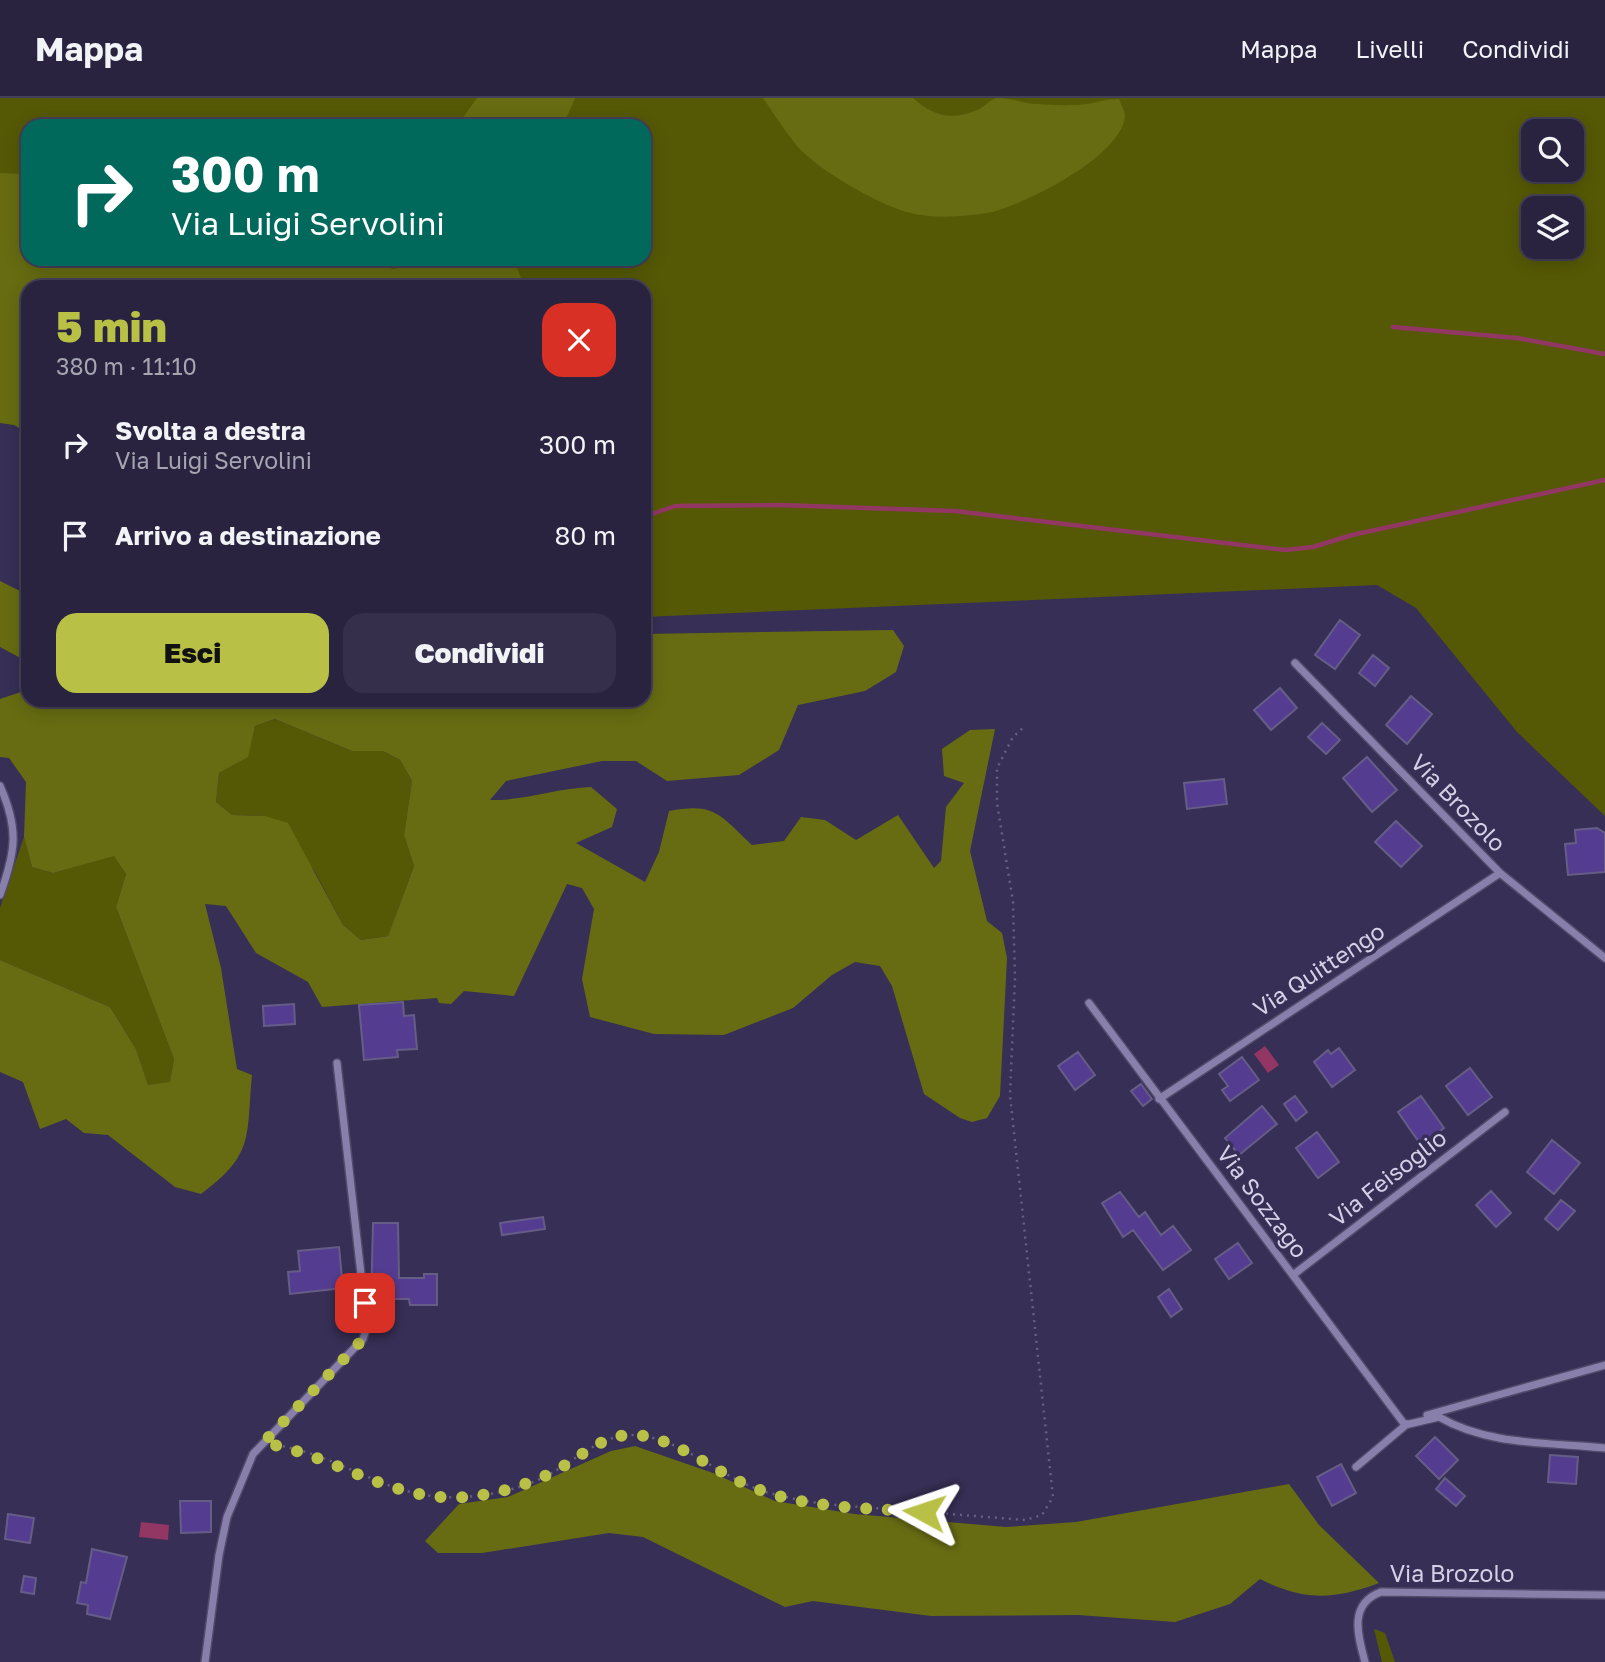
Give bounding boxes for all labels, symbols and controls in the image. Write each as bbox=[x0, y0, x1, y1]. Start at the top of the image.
text: Mappa bbox=[35, 29, 143, 68]
text: Mappa bbox=[1240, 34, 1317, 63]
text: Livelli bbox=[1355, 34, 1424, 63]
text: Condividi bbox=[1462, 34, 1570, 63]
map controls bbox=[1521, 119, 1584, 259]
button: search bbox=[1521, 119, 1584, 182]
text: 300 m bbox=[171, 144, 320, 203]
icon: right bbox=[56, 147, 147, 238]
button: layers bbox=[1521, 196, 1584, 259]
text: Via Luigi Servolini bbox=[171, 204, 445, 242]
text: 5 min bbox=[56, 301, 167, 351]
button: close bbox=[542, 303, 616, 377]
text: 380 m · 11:10 bbox=[56, 352, 197, 380]
text: Svolta a destra bbox=[115, 415, 306, 446]
icon: right bbox=[56, 426, 94, 464]
text: 300 m bbox=[539, 429, 616, 460]
text: Via Luigi Servolini bbox=[115, 446, 312, 474]
icon: arrive bbox=[56, 517, 94, 555]
text: Arrivo a destinazione bbox=[115, 520, 381, 551]
text: 80 m bbox=[555, 520, 616, 551]
button: Esci bbox=[56, 613, 329, 693]
button: Condividi bbox=[343, 613, 616, 693]
street label: Via Brozolo bbox=[1405, 748, 1512, 857]
street label: Via Quittengo bbox=[1247, 916, 1389, 1022]
street label: Via Feisoglio bbox=[1323, 1123, 1451, 1232]
street label: Via Sozzago bbox=[1211, 1140, 1314, 1263]
pin bbox=[335, 1273, 395, 1333]
icon: arrive bbox=[346, 1284, 384, 1322]
position arrow bbox=[887, 1475, 961, 1549]
street label: Via Brozolo bbox=[1390, 1559, 1514, 1587]

